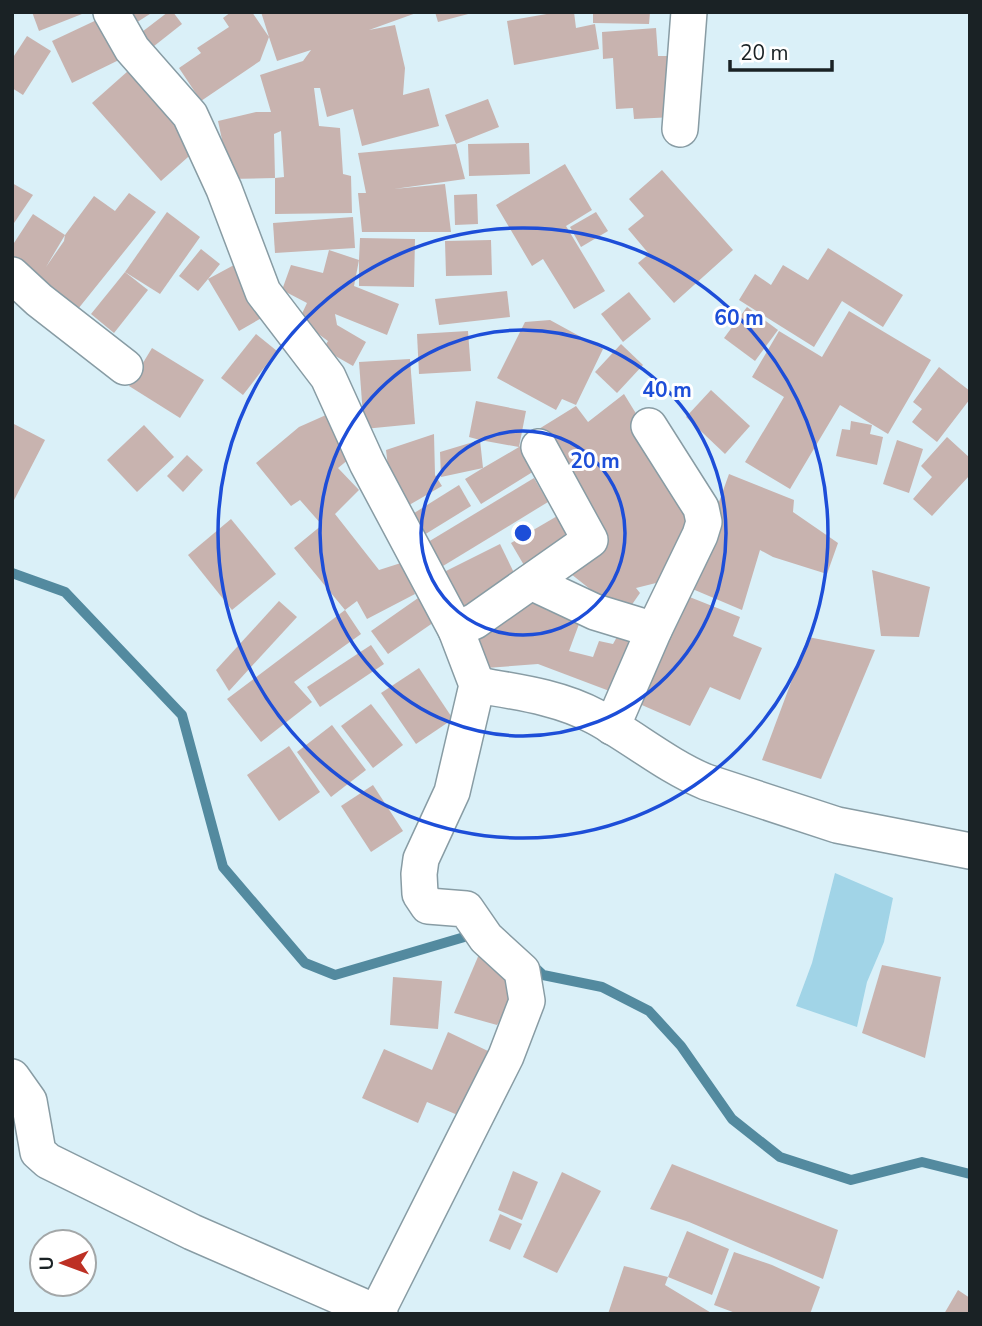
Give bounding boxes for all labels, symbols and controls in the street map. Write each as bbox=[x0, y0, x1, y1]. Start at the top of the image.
scale bar bbox=[730, 28, 832, 72]
text: 20 m bbox=[740, 39, 789, 67]
text: 60 m bbox=[714, 304, 764, 332]
text: 40 m bbox=[642, 376, 692, 404]
text: 20 m bbox=[570, 447, 620, 475]
centre of rings bbox=[511, 521, 535, 545]
north arrow bbox=[28, 1228, 98, 1298]
text: U bbox=[34, 1256, 60, 1271]

